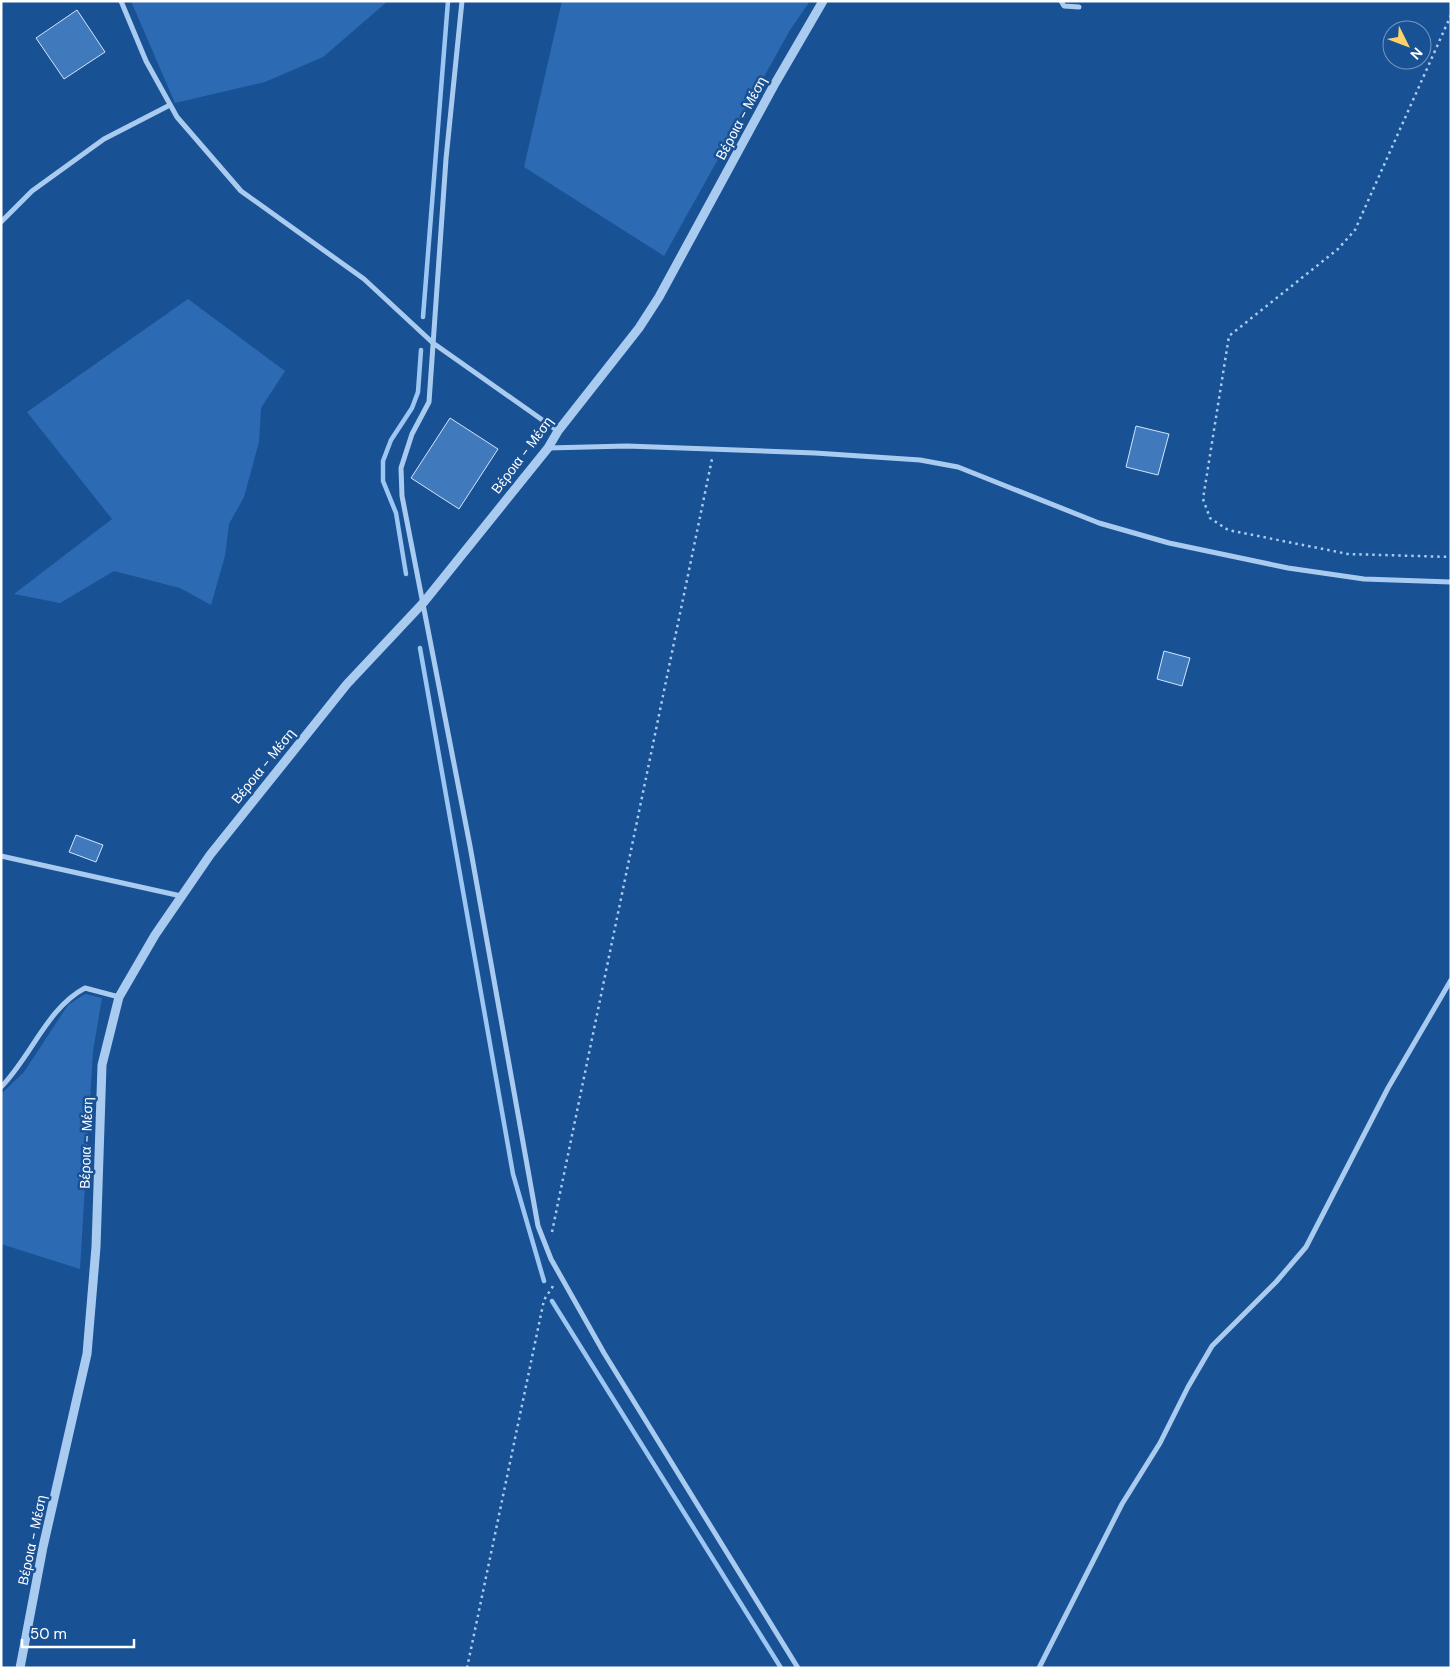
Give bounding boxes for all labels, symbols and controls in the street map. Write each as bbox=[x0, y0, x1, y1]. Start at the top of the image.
north arrow bbox=[1382, 20, 1432, 70]
text: N bbox=[1407, 44, 1427, 64]
street label: Βέροια - Μέση bbox=[711, 73, 771, 163]
street label: Βέροια - Μέση bbox=[487, 413, 557, 497]
street label: Βέροια - Μέση bbox=[227, 725, 299, 807]
street label: Βέροια - Μέση bbox=[75, 1097, 97, 1189]
street label: Βέροια - Μέση bbox=[14, 1493, 50, 1587]
scale bar bbox=[22, 1616, 135, 1648]
text: 50 m bbox=[30, 1624, 67, 1644]

